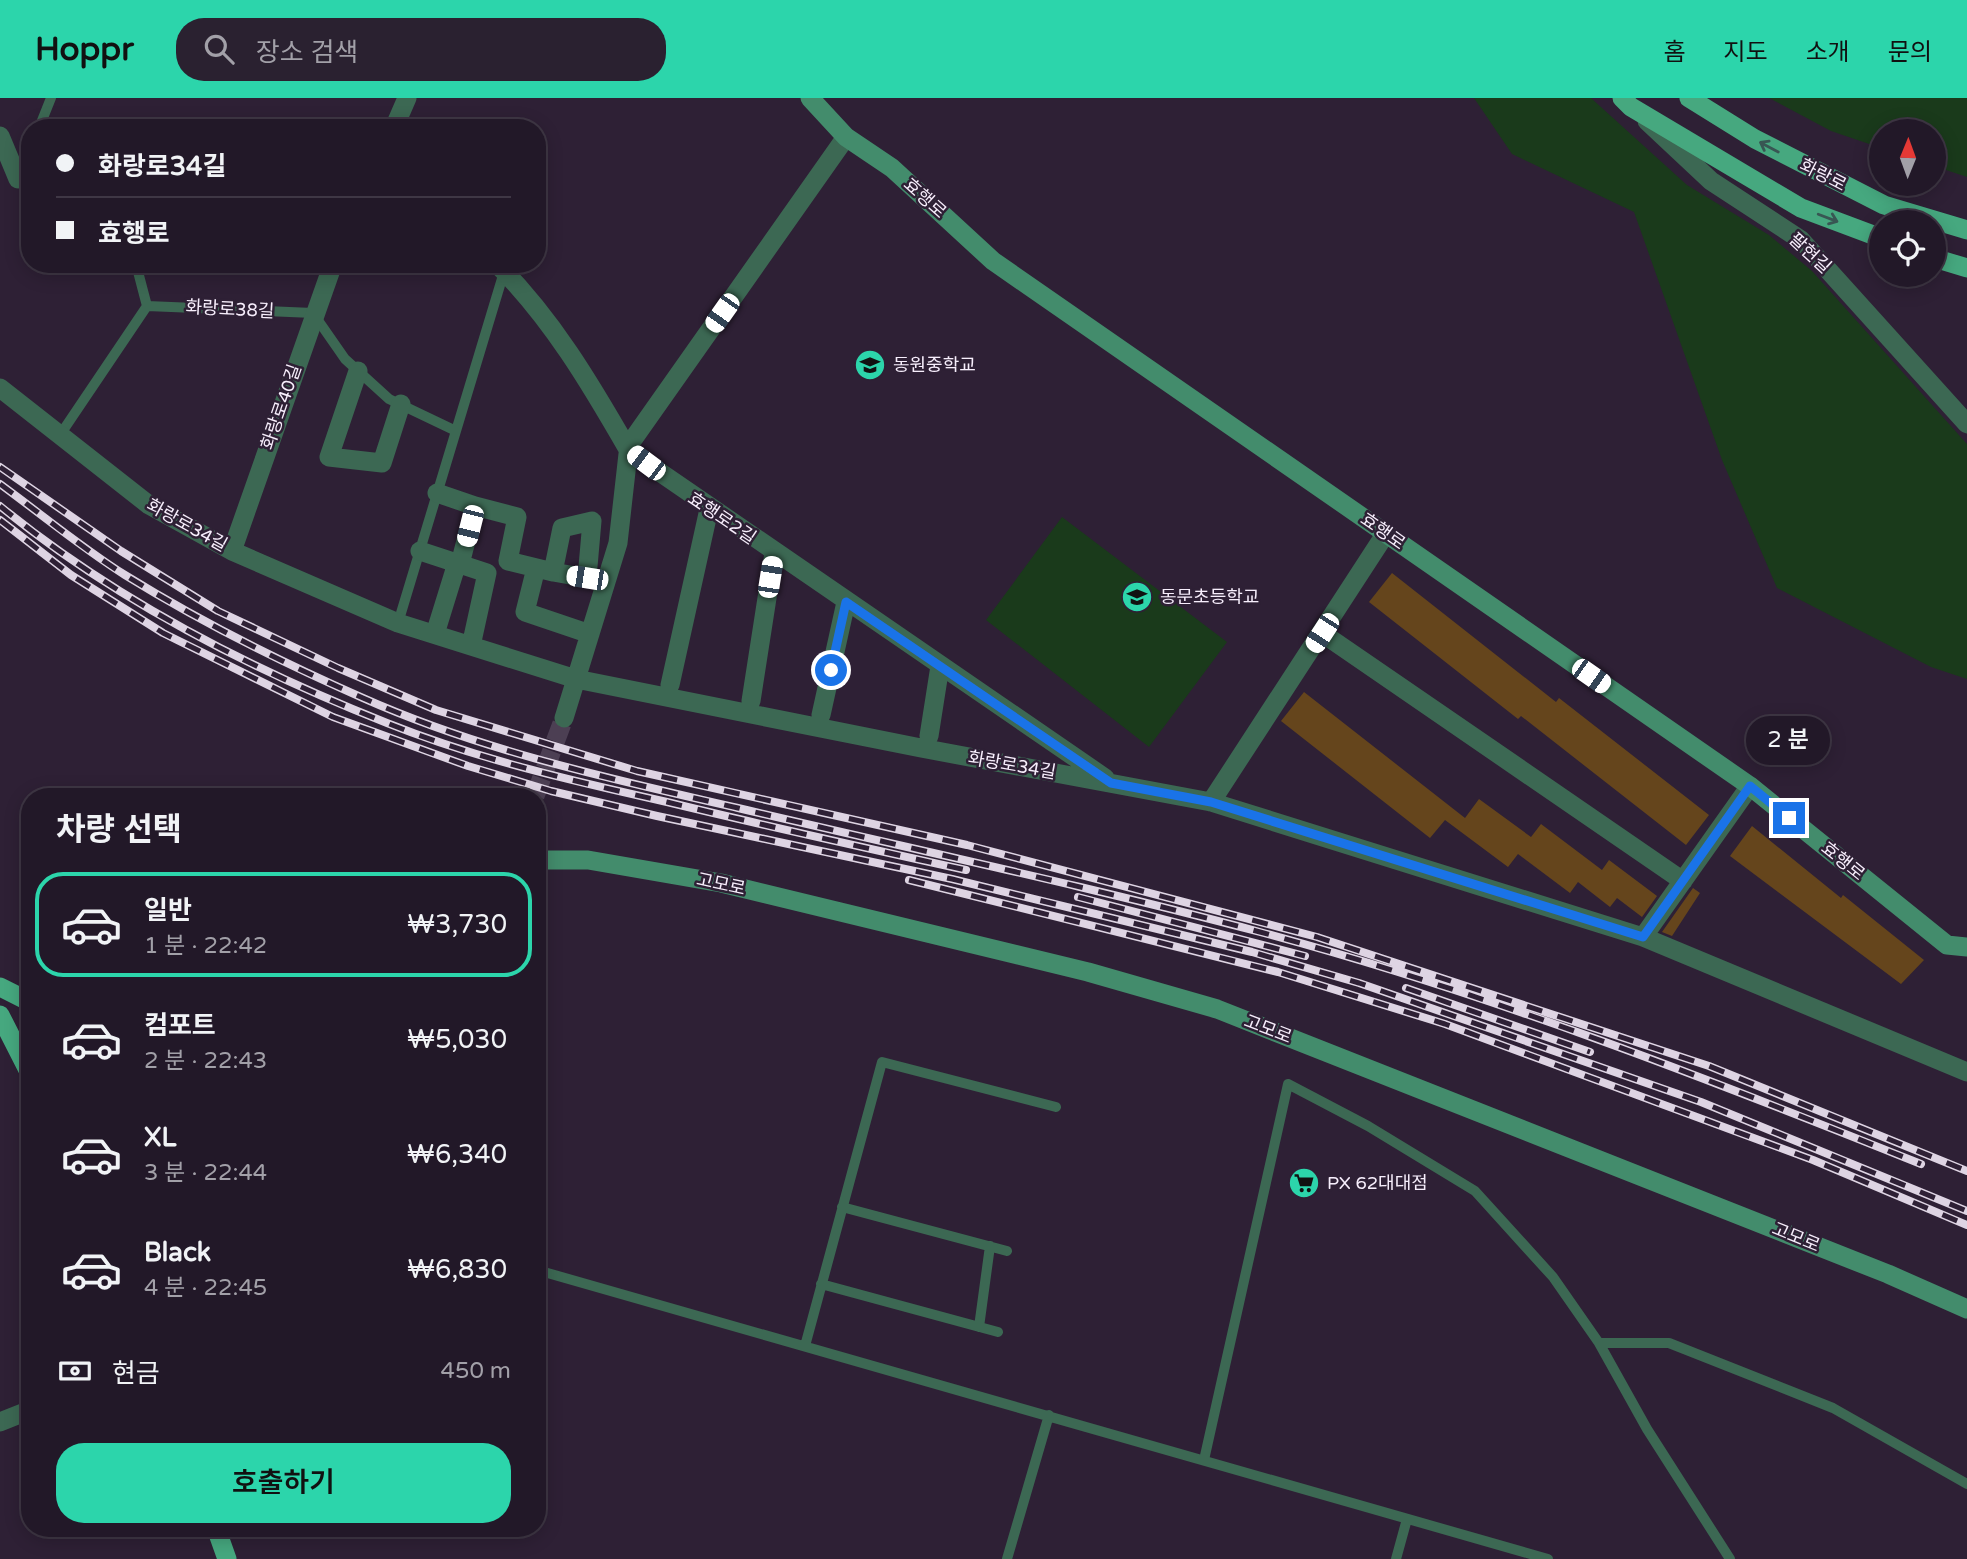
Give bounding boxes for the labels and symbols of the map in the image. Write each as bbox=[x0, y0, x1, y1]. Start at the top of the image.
north arrow bbox=[1869, 119, 1946, 196]
one-way arrow bbox=[1759, 140, 1780, 153]
street label: 화랑로 bbox=[1796, 154, 1850, 196]
street label: 효행로 bbox=[899, 173, 951, 223]
one-way arrow bbox=[1817, 213, 1839, 225]
street label: 팔현길 bbox=[1784, 228, 1836, 278]
car bbox=[702, 290, 743, 336]
street label: 화랑로38길 bbox=[185, 296, 275, 322]
school or university icon: 동원중학교 bbox=[853, 348, 887, 382]
place label: 동원중학교 bbox=[893, 354, 976, 376]
street label: 화랑로40길 bbox=[256, 361, 306, 453]
car bbox=[623, 442, 670, 484]
street label: 효행로2길 bbox=[684, 487, 760, 549]
street label: 화랑로34길 bbox=[143, 494, 231, 556]
car bbox=[455, 503, 486, 549]
street label: 효행로 bbox=[1356, 508, 1410, 554]
car bbox=[757, 555, 784, 599]
car bbox=[565, 564, 610, 592]
school or university icon: 동문초등학교 bbox=[1120, 580, 1154, 614]
place label: 동문초등학교 bbox=[1160, 586, 1259, 608]
car bbox=[1302, 610, 1343, 656]
route start bbox=[815, 654, 847, 686]
car bbox=[1568, 655, 1615, 697]
callout: 2 분 bbox=[1747, 716, 1831, 766]
street label: 화랑로34길 bbox=[966, 746, 1058, 784]
route end bbox=[1773, 802, 1805, 834]
street label: 효행로 bbox=[1817, 837, 1869, 885]
street label: 고모로 bbox=[694, 868, 748, 900]
street label: 고모로 bbox=[1241, 1010, 1295, 1048]
supermarket icon: PX 62대대점 bbox=[1287, 1166, 1321, 1200]
place label: PX 62대대점 bbox=[1327, 1172, 1428, 1194]
street label: 고모로 bbox=[1769, 1217, 1823, 1257]

